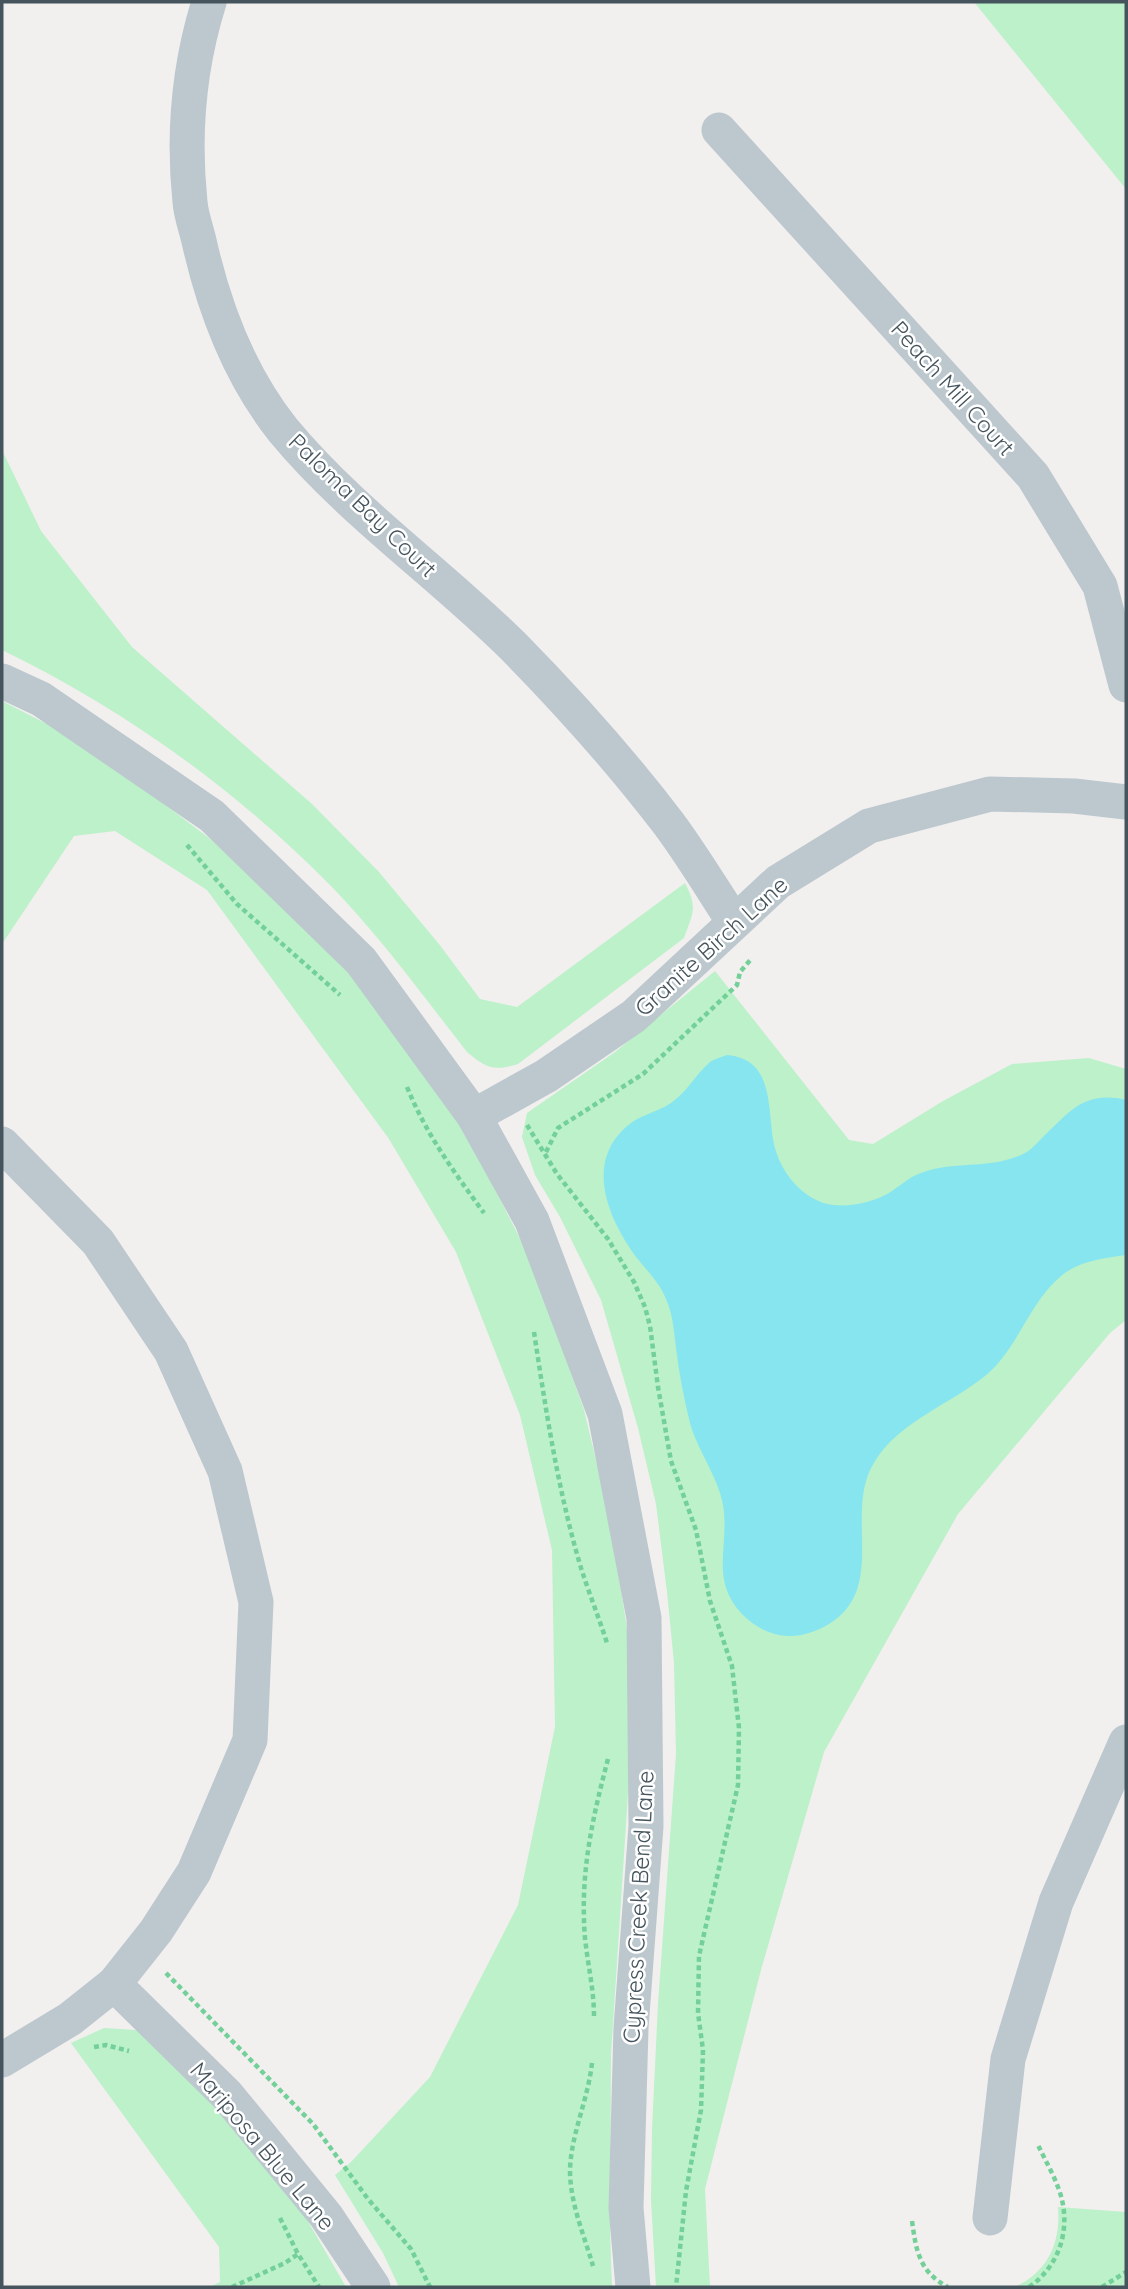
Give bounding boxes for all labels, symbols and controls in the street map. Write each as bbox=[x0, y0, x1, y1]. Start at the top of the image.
street label: Peach Mill Court bbox=[885, 315, 1021, 461]
street label: Paloma Bay Court bbox=[283, 427, 443, 583]
street label: Granite Birch Lane bbox=[629, 870, 793, 1022]
street label: Cypress Creek Bend Lane bbox=[616, 1770, 660, 2044]
street label: Mariposa Blue Lane bbox=[184, 2056, 342, 2236]

